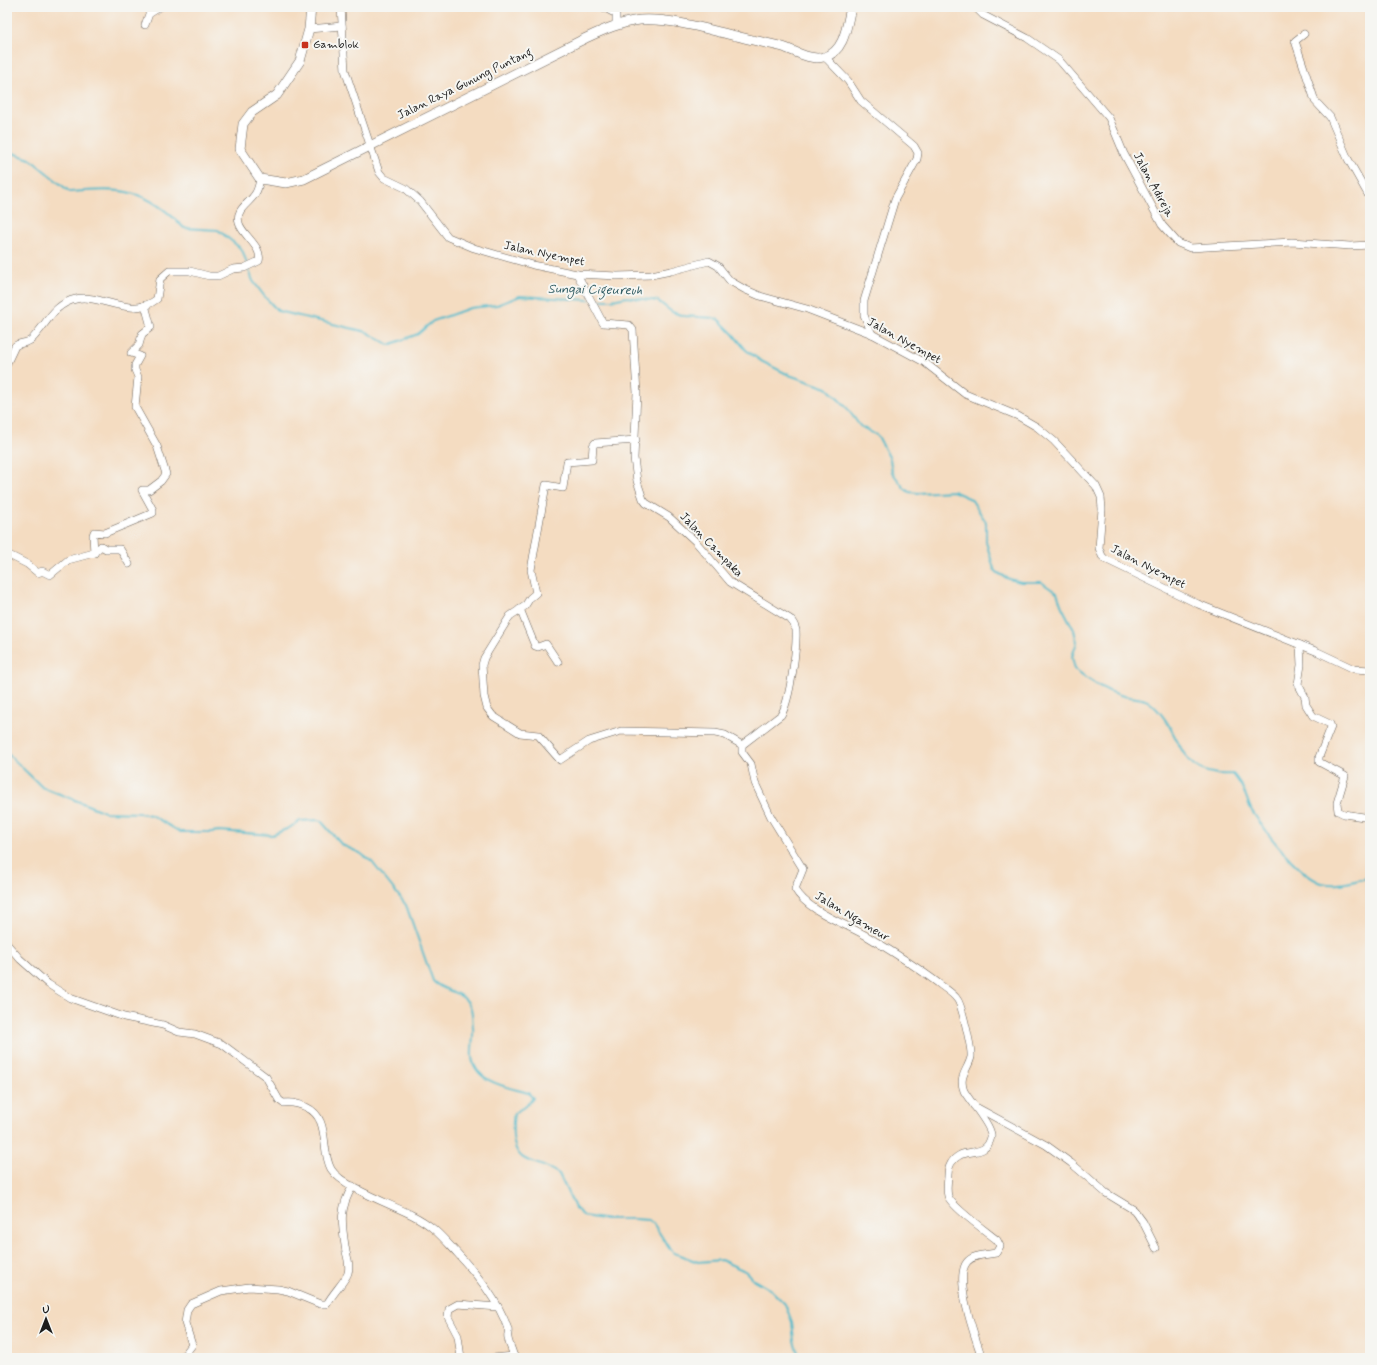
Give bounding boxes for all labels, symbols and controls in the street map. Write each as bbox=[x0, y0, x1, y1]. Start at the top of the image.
place label: Gamblok bbox=[313, 37, 359, 53]
marker: Gamblok bbox=[300, 40, 310, 50]
street label: Jalan Raya Gunung Puntang bbox=[395, 44, 536, 125]
street label: Jalan Adireja bbox=[1129, 150, 1177, 221]
street label: Jalan Nyempet bbox=[502, 238, 586, 270]
water label: Sungai Cigeureuh bbox=[548, 281, 642, 301]
street label: Jalan Nyempet bbox=[864, 314, 944, 368]
street label: Jalan Campaka bbox=[676, 509, 746, 581]
street label: Jalan Nyempet bbox=[1108, 541, 1189, 593]
street label: Jalan Ngameur bbox=[811, 888, 892, 947]
north arrow bbox=[26, 1299, 66, 1339]
text: U bbox=[42, 1303, 50, 1317]

